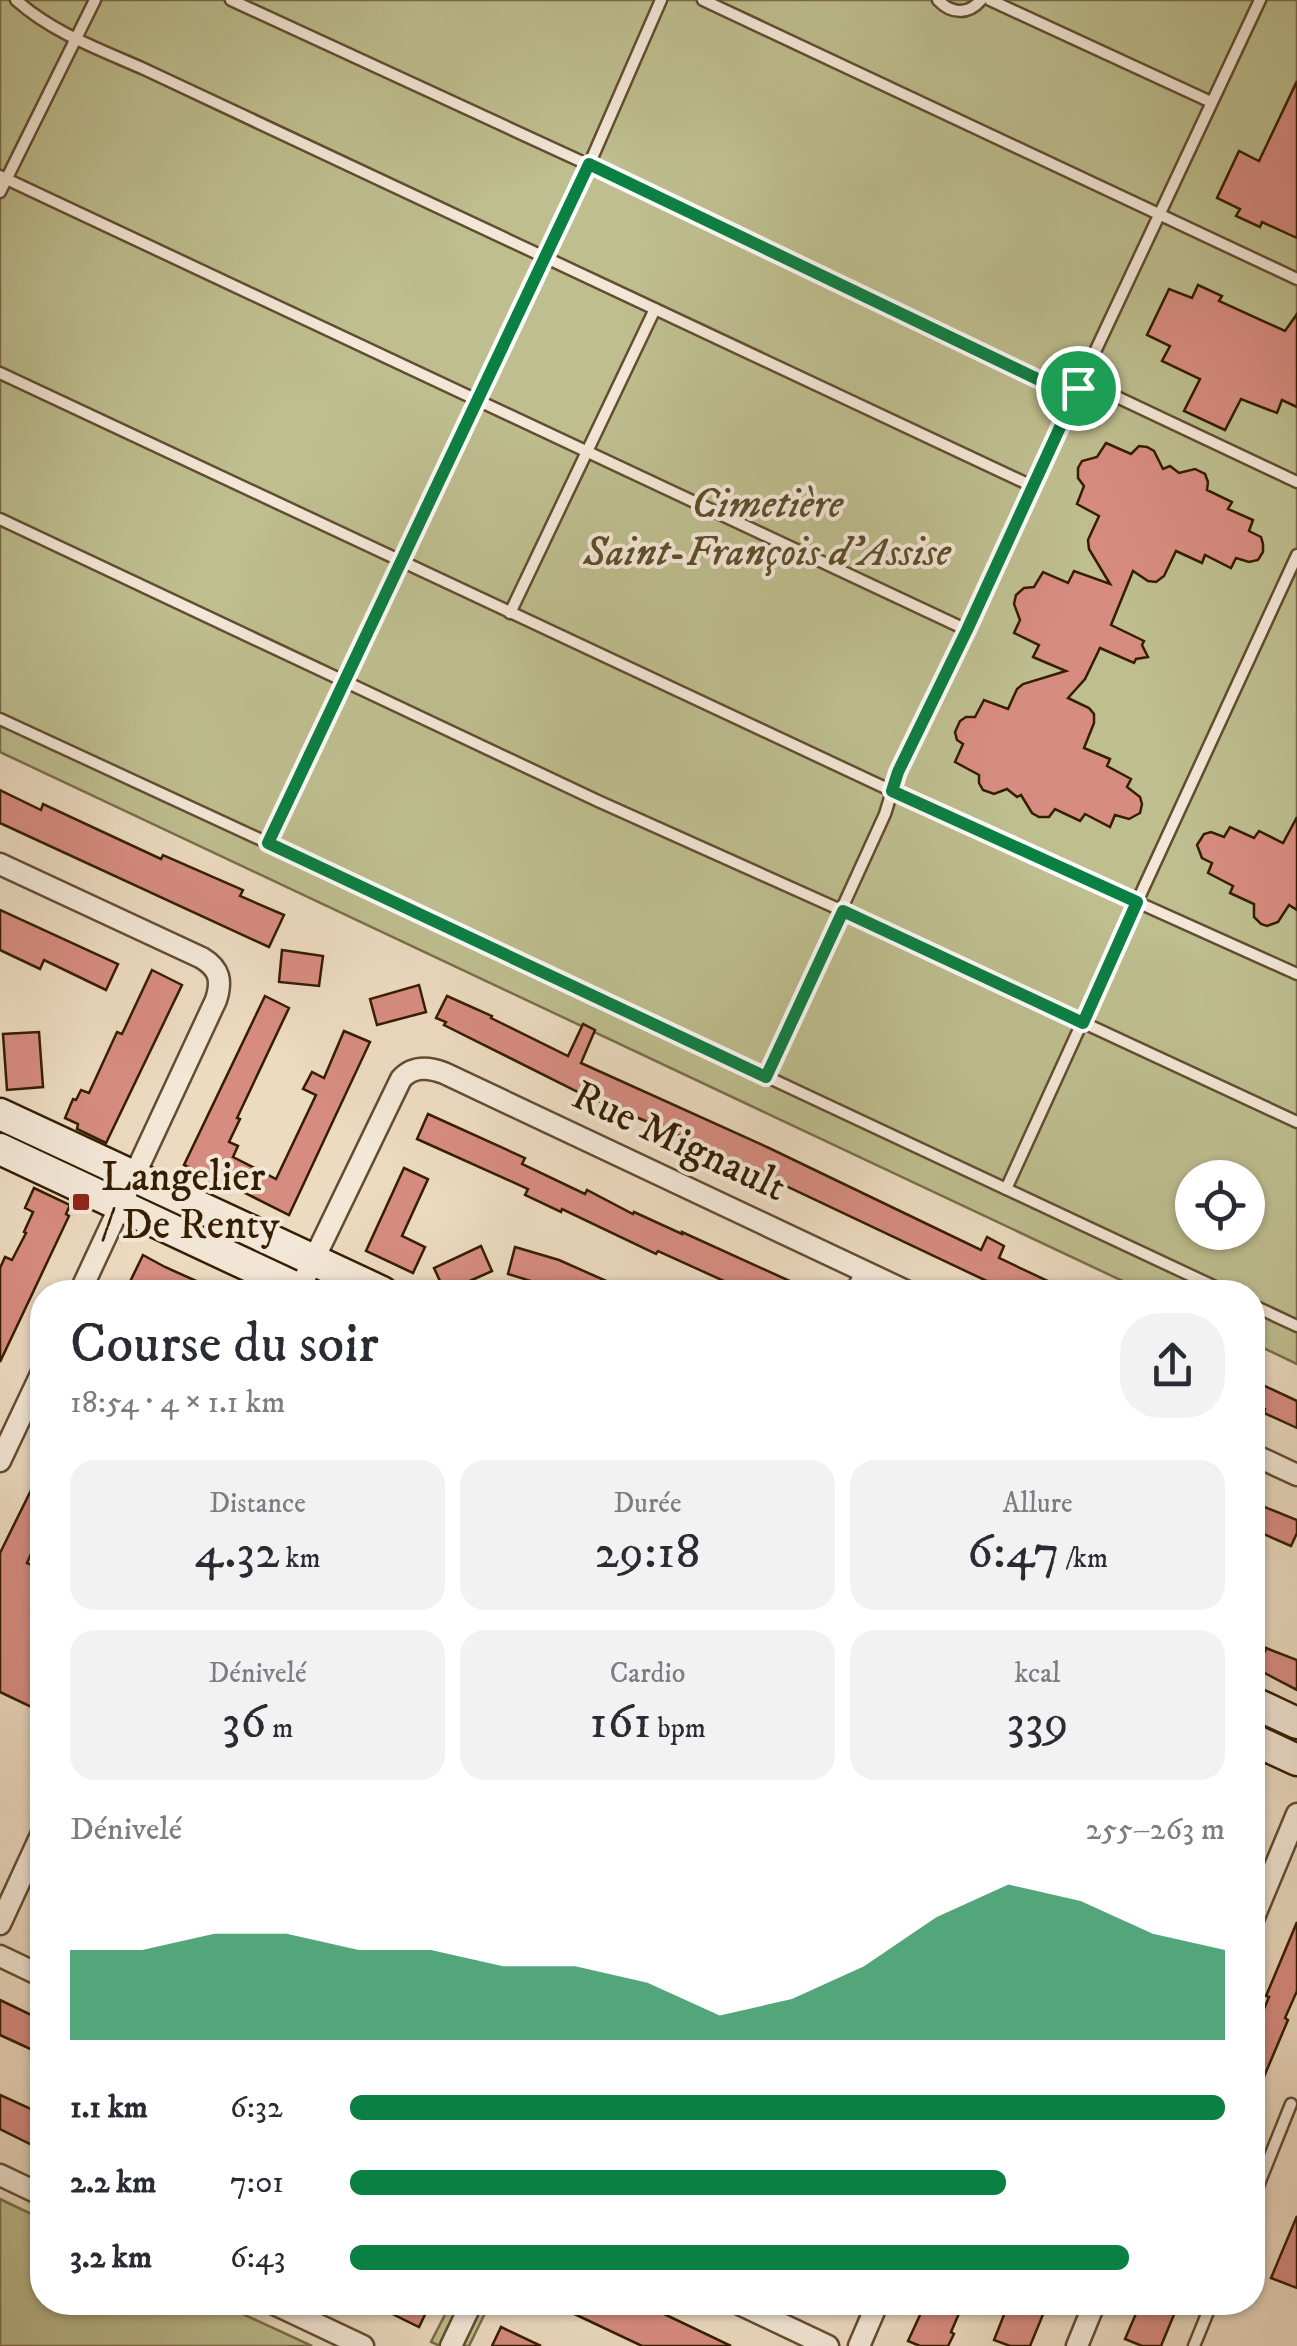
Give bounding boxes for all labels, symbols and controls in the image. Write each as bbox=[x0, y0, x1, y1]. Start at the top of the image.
pin bbox=[1036, 346, 1121, 431]
icon: arrive bbox=[1051, 361, 1106, 416]
park label: Cimetière Saint-François d'Assise bbox=[582, 479, 953, 579]
street label: Rue Mignault bbox=[564, 1070, 794, 1214]
place label: Langelier / De Renty bbox=[101, 1152, 280, 1252]
map controls bbox=[1175, 1160, 1265, 1250]
button: locate bbox=[1175, 1160, 1265, 1250]
marker: Langelier / De Renty bbox=[70, 1191, 92, 1213]
text: Course du soir bbox=[70, 1311, 379, 1380]
button: share bbox=[1120, 1313, 1225, 1418]
text: 18:54 · 4 × 1.1 km bbox=[70, 1383, 285, 1423]
text: Distance bbox=[209, 1486, 306, 1521]
text: Durée bbox=[614, 1486, 682, 1521]
text: Allure bbox=[1002, 1486, 1073, 1521]
text: 4.32 bbox=[195, 1521, 280, 1584]
text: 29:18 bbox=[595, 1521, 700, 1584]
text: 6:47 bbox=[967, 1521, 1060, 1584]
text: km bbox=[280, 1541, 320, 1576]
text: /km bbox=[1060, 1541, 1108, 1576]
text: Dénivelé bbox=[208, 1656, 307, 1691]
text: Cardio bbox=[610, 1656, 685, 1691]
text: kcal bbox=[1015, 1656, 1060, 1691]
text: 36 bbox=[222, 1691, 266, 1754]
text: 161 bbox=[589, 1691, 652, 1754]
text: 339 bbox=[1006, 1691, 1069, 1754]
text: m bbox=[266, 1711, 293, 1746]
text: bpm bbox=[652, 1711, 706, 1746]
text: Dénivelé bbox=[70, 1810, 182, 1850]
text: 255–263 m bbox=[1086, 1810, 1225, 1850]
text: 1.1 km bbox=[70, 2088, 148, 2128]
text: 6:32 bbox=[230, 2088, 283, 2128]
text: 2.2 km bbox=[70, 2163, 156, 2203]
text: 7:01 bbox=[230, 2163, 284, 2203]
text: 3.2 km bbox=[70, 2238, 152, 2278]
text: 6:43 bbox=[230, 2238, 285, 2278]

